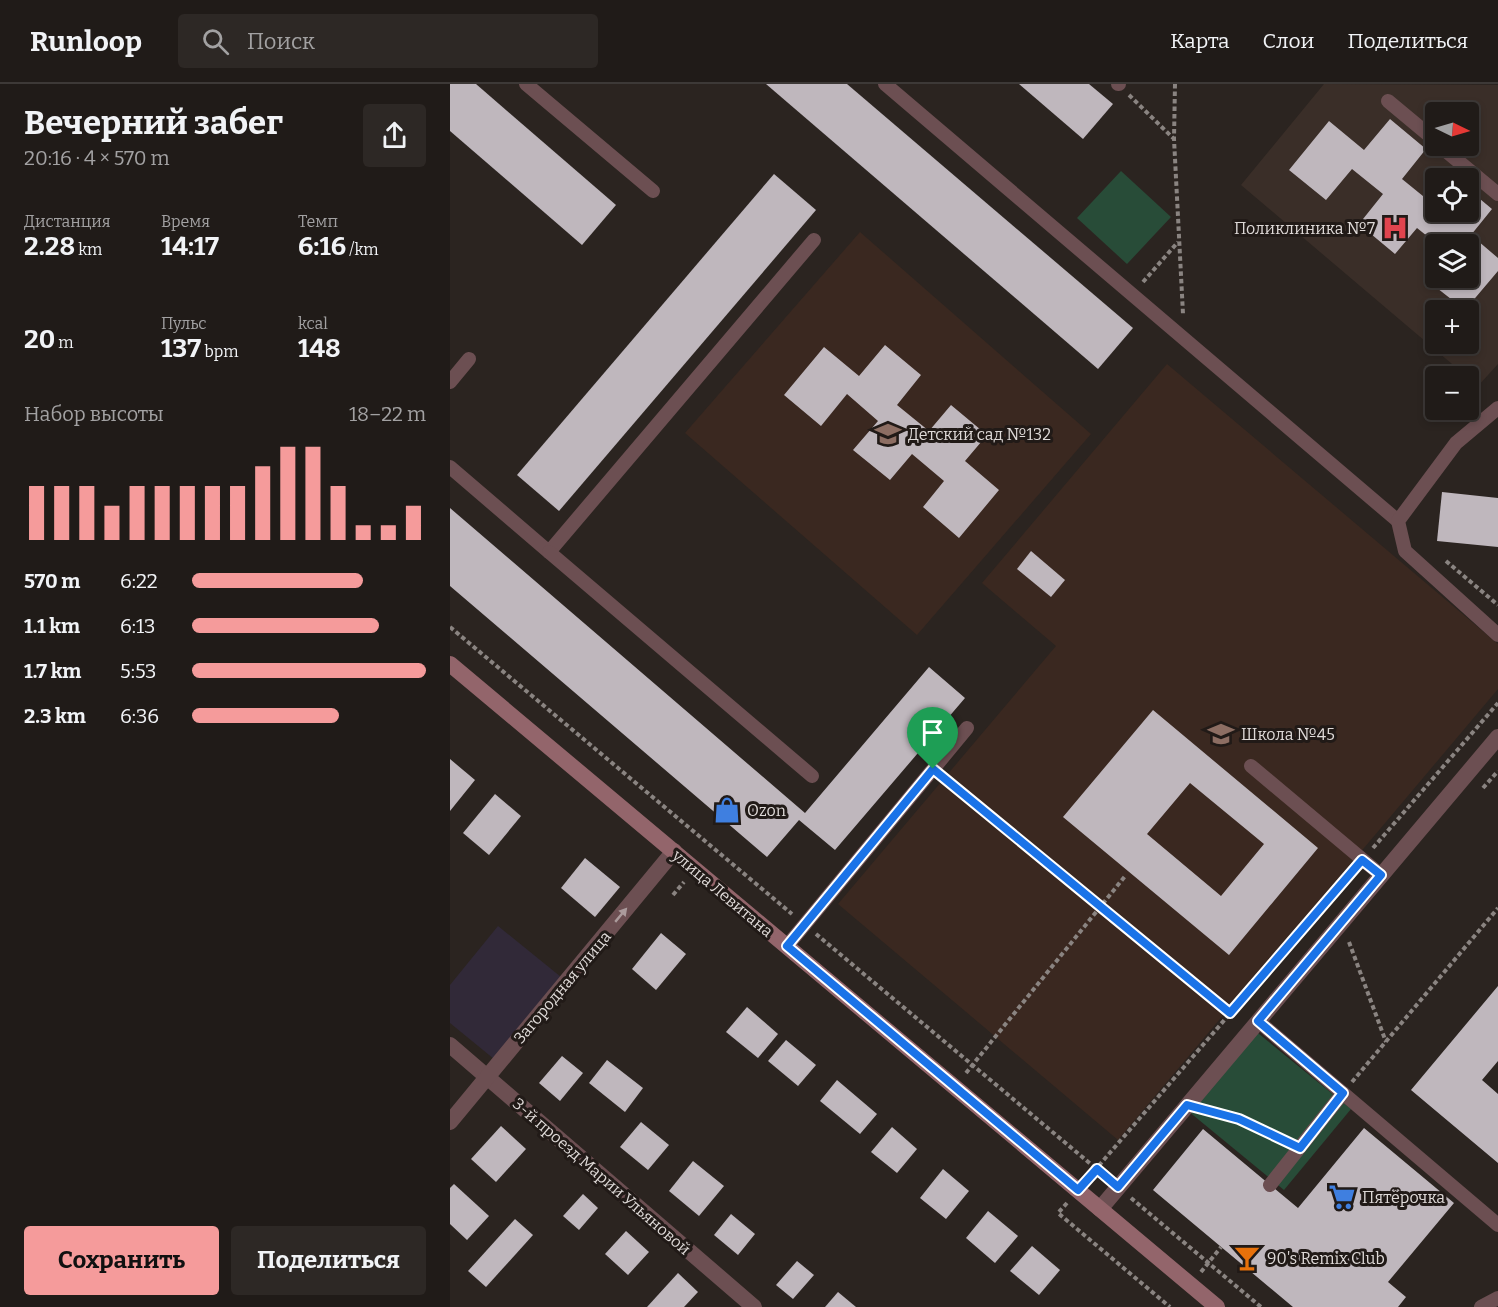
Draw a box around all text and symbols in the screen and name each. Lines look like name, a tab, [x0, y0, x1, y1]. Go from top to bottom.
search box	[178, 14, 598, 68]
text: Runloop	[30, 25, 142, 58]
icon: search	[199, 25, 232, 58]
text: Поиск	[247, 28, 315, 55]
text: Карта	[1170, 28, 1229, 54]
text: Слои	[1262, 28, 1314, 54]
text: Поделиться	[1347, 28, 1468, 54]
north arrow	[1425, 102, 1479, 156]
map controls	[1425, 102, 1479, 420]
text: Вечерний забег	[24, 103, 283, 143]
button: share	[363, 104, 426, 167]
text: 20:16 · 4 × 570 m	[24, 146, 170, 170]
button: locate	[1425, 168, 1479, 222]
text: Дистанция	[24, 212, 111, 231]
text: Время	[161, 212, 210, 231]
text: Темп	[298, 212, 338, 231]
hospital icon: Поликлиника №7	[1380, 213, 1410, 243]
place label: Поликлиника №7	[1234, 219, 1375, 238]
text: 2.28	[24, 231, 75, 262]
text: 14:17	[161, 231, 219, 262]
text: 6:16	[298, 231, 346, 262]
button: layers	[1425, 234, 1479, 288]
text: km	[75, 240, 102, 259]
text: /km	[346, 240, 379, 259]
button: +	[1425, 300, 1479, 354]
text: Пульс	[161, 314, 207, 333]
text: kcal	[298, 314, 328, 333]
text: 20	[24, 324, 55, 355]
text: m	[55, 333, 74, 352]
text: 137	[161, 333, 201, 364]
text: 148	[298, 333, 341, 364]
text: bpm	[201, 342, 238, 361]
button: −	[1425, 366, 1479, 420]
text: Набор высоты	[24, 402, 164, 426]
text: 18–22 m	[349, 402, 426, 426]
school or university icon: Детский сад №132	[873, 419, 903, 449]
place label: Детский сад №132	[908, 425, 1051, 444]
text: 570 m	[24, 569, 80, 593]
text: 6:22	[120, 569, 158, 593]
text: 1.1 km	[24, 614, 80, 638]
text: 6:13	[120, 614, 155, 638]
text: 1.7 km	[24, 659, 81, 683]
text: 5:53	[120, 659, 157, 683]
text: 2.3 km	[24, 704, 86, 728]
text: 6:36	[120, 704, 159, 728]
pin	[907, 707, 958, 769]
icon: arrive	[916, 716, 949, 749]
school or university icon: Школа №45	[1206, 719, 1236, 749]
place label: Школа №45	[1241, 725, 1335, 744]
shop icon: Ozon	[712, 795, 742, 825]
place label: Ozon	[747, 801, 786, 820]
street label: улица Левитана	[668, 845, 777, 941]
one-way arrow	[615, 907, 628, 923]
street label: Загородная улица	[510, 927, 615, 1047]
street label: 3-й проезд Марии Ульяновой	[509, 1094, 694, 1259]
supermarket icon: Пятёрочка	[1327, 1182, 1357, 1212]
place label: Пятёрочка	[1362, 1188, 1445, 1207]
button: Сохранить	[24, 1226, 219, 1295]
button: Поделиться	[231, 1226, 426, 1295]
bar icon: 90's Remix Club	[1232, 1243, 1262, 1273]
place label: 90's Remix Club	[1267, 1249, 1385, 1268]

